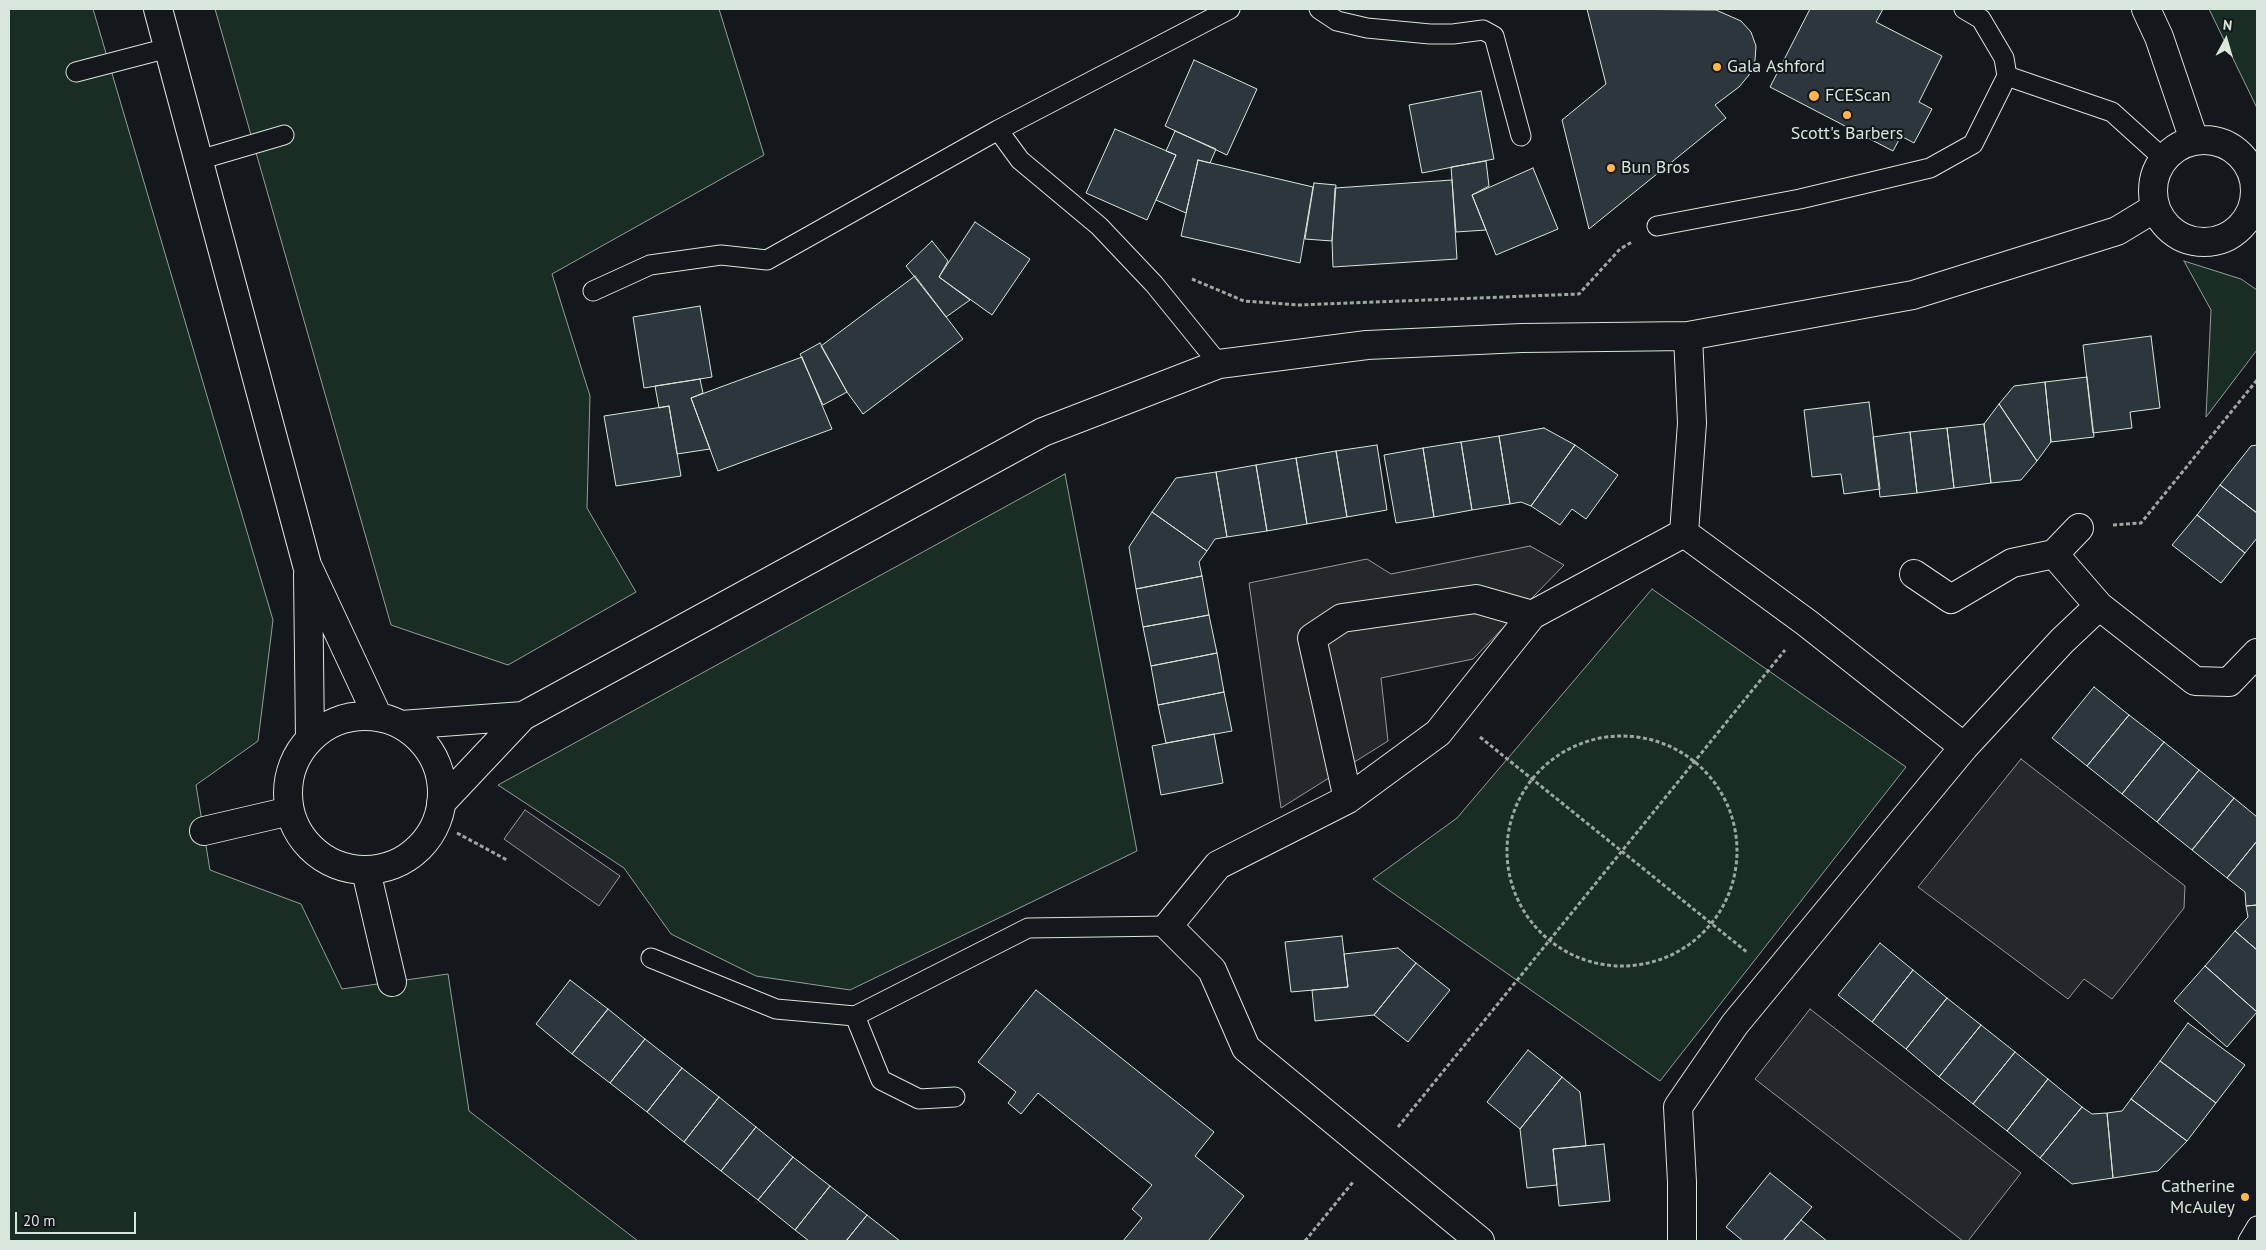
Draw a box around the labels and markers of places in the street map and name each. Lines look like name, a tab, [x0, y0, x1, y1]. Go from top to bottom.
place label: Gala Ashford	[1727, 56, 1825, 78]
marker: Gala Ashford	[1711, 61, 1723, 73]
place label: FCEScan	[1825, 85, 1891, 107]
marker: FCEScan	[1807, 89, 1821, 103]
marker: Scott's Barbers	[1841, 109, 1853, 121]
place label: Scott's Barbers	[1791, 123, 1903, 145]
place label: Bun Bros	[1621, 157, 1690, 179]
marker: Bun Bros	[1605, 162, 1617, 174]
place label: Catherine McAuley	[2161, 1176, 2235, 1218]
marker: Catherine McAuley	[2239, 1191, 2251, 1203]

